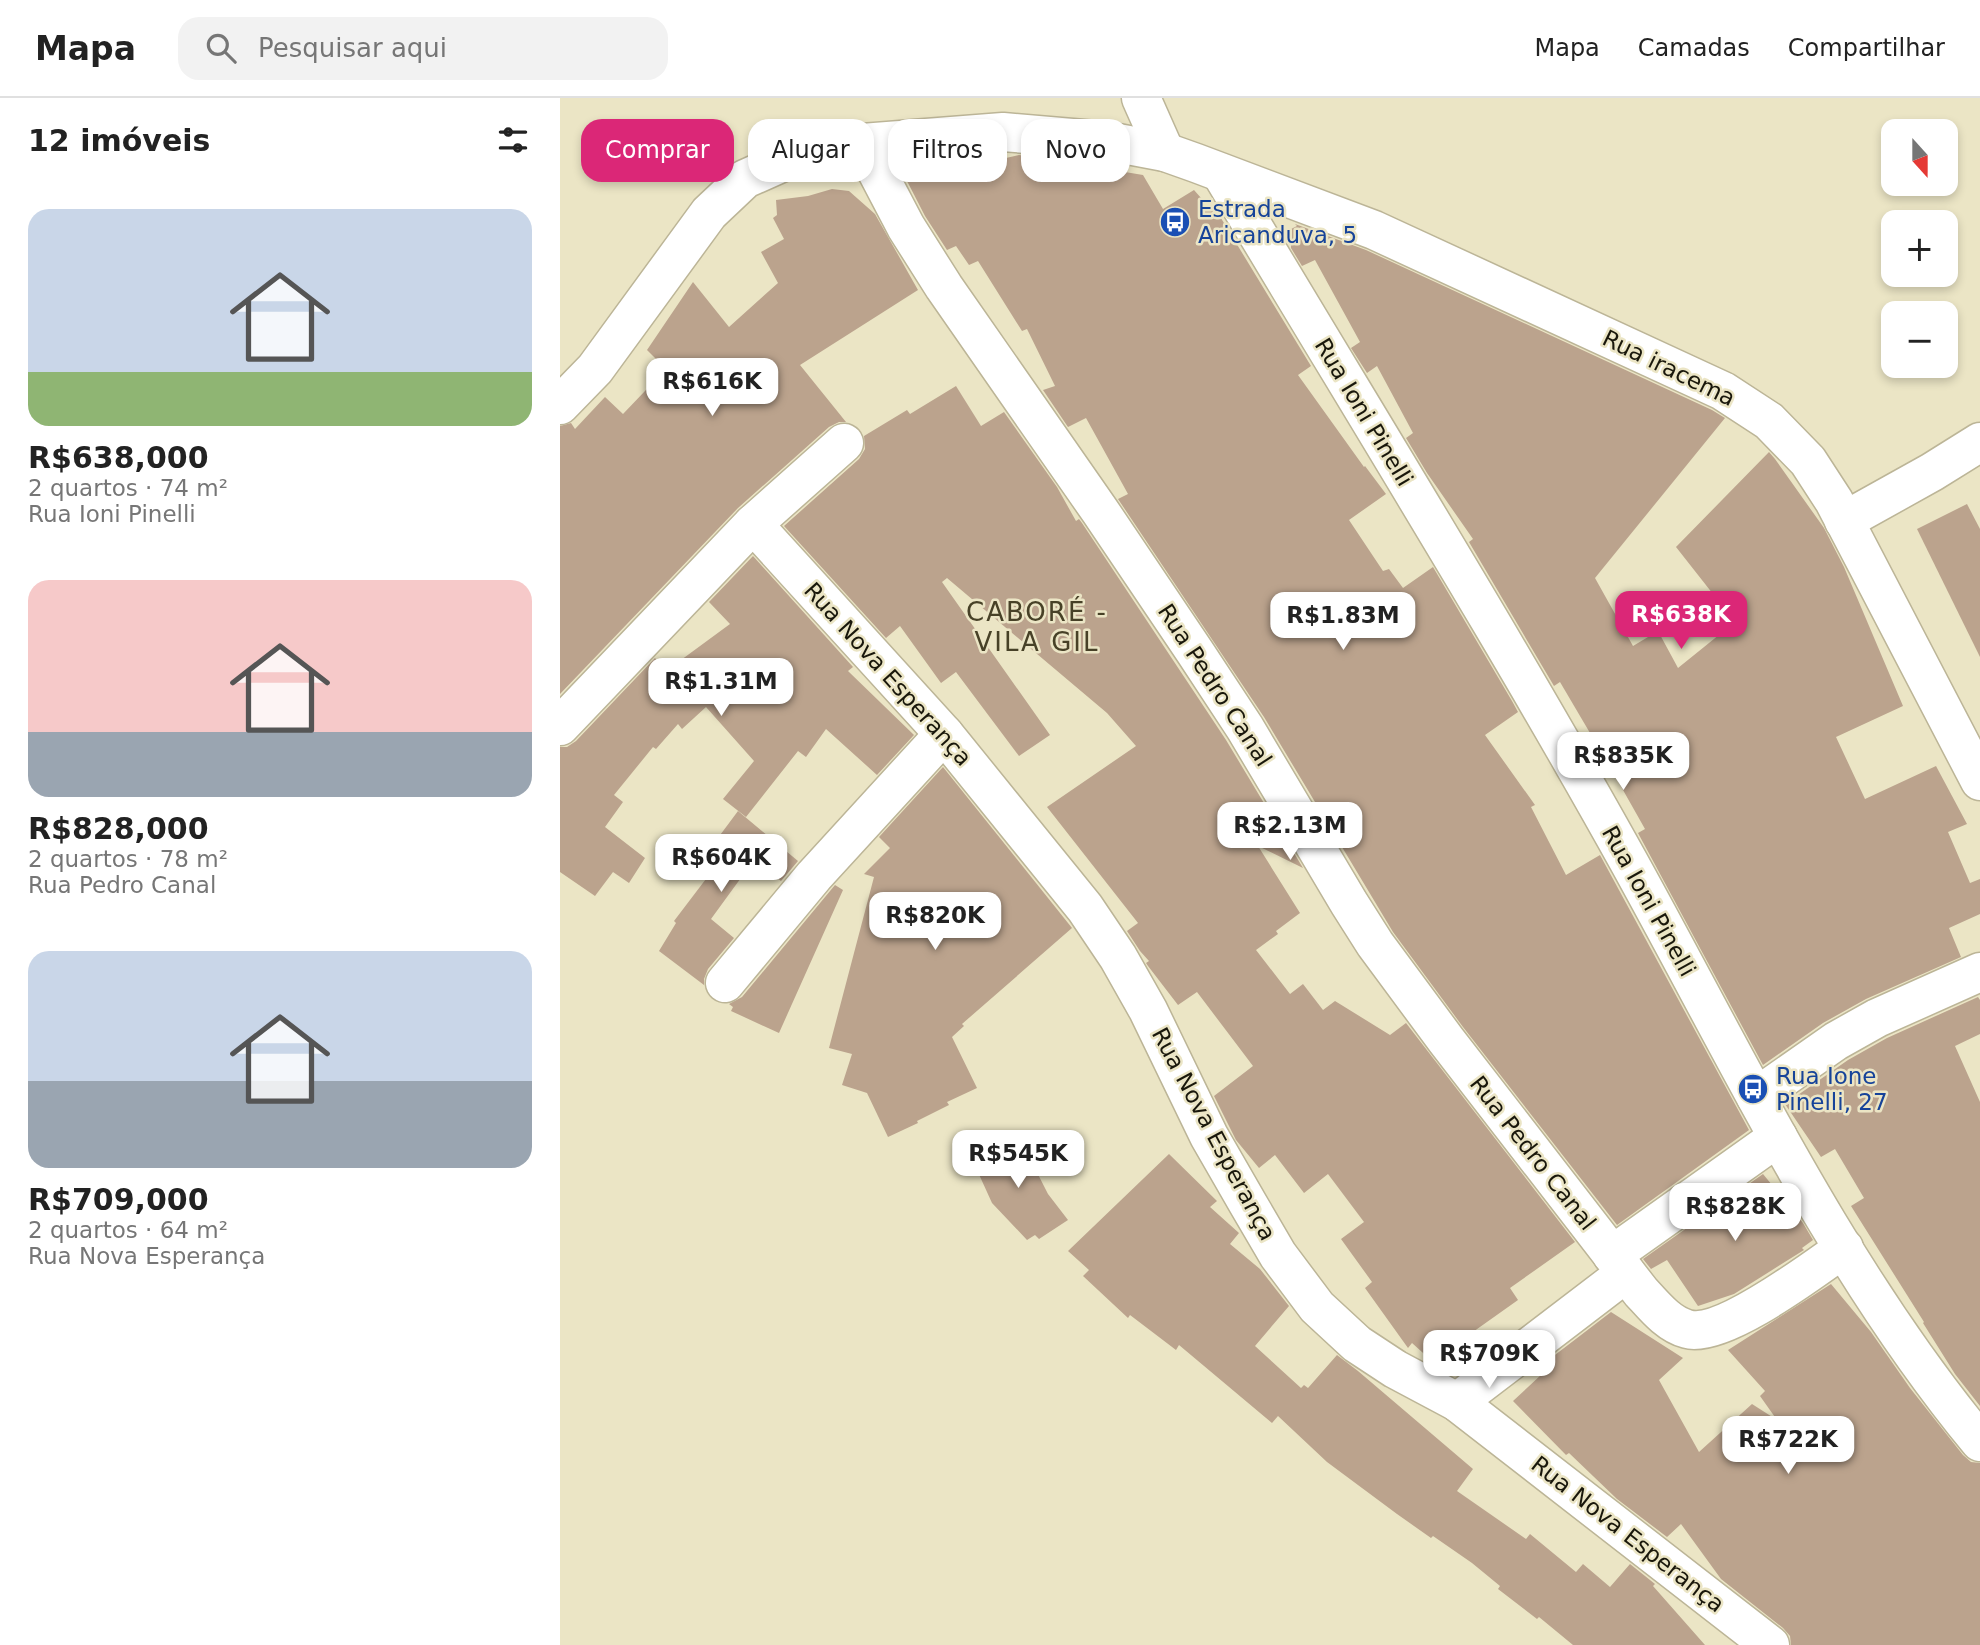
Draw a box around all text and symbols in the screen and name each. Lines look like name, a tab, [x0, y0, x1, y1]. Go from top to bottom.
search box	[178, 17, 668, 80]
text: Mapa	[35, 29, 136, 68]
icon: search	[202, 29, 240, 67]
text: Pesquisar aqui	[258, 33, 447, 63]
text: Mapa	[1534, 34, 1600, 62]
text: Camadas	[1638, 34, 1750, 62]
text: Compartilhar	[1788, 34, 1945, 62]
chip: Comprar	[581, 119, 734, 182]
chip: Alugar	[748, 119, 874, 182]
chip: Filtros	[888, 119, 1007, 182]
chip: Novo	[1021, 119, 1130, 182]
north arrow	[1881, 119, 1958, 196]
map controls	[1881, 119, 1958, 378]
icon: filters	[494, 121, 532, 159]
text: 12 imóveis	[28, 123, 210, 158]
place label: Estrada Aricanduva, 5	[1198, 196, 1357, 248]
bus stop icon: Estrada Aricanduva, 5	[1158, 205, 1192, 239]
button: +	[1881, 210, 1958, 287]
icon: home	[217, 254, 343, 380]
button: −	[1881, 301, 1958, 378]
street label: Rua iracema	[1599, 325, 1739, 411]
street label: Rua Ioni Pinelli	[1310, 333, 1418, 491]
pin: R$616K	[655, 358, 769, 418]
text: R$616K	[662, 368, 762, 394]
text: R$638,000	[28, 440, 209, 475]
text: 2 quartos · 74 m²	[28, 475, 228, 501]
text: Rua Ioni Pinelli	[28, 501, 196, 527]
street label: Rua Nova Esperança	[799, 577, 977, 771]
pin: R$1.83M	[1278, 592, 1408, 652]
pin: R$638K	[1624, 592, 1738, 651]
district label: CABORÉ - VILA GIL	[966, 596, 1108, 657]
street label: Rua Pedro Canal	[1153, 599, 1277, 771]
text: R$638K	[1631, 601, 1731, 627]
text: R$1.83M	[1286, 602, 1400, 628]
icon: home	[217, 625, 343, 751]
pin: R$1.31M	[656, 658, 786, 718]
text: R$1.31M	[664, 668, 778, 694]
pin: R$835K	[1566, 732, 1680, 792]
text: R$835K	[1573, 742, 1673, 768]
pin: R$2.13M	[1225, 802, 1355, 862]
text: R$828,000	[28, 811, 209, 846]
text: R$2.13M	[1233, 812, 1347, 838]
street label: Rua Ioni Pinelli	[1597, 821, 1701, 981]
pin: R$604K	[664, 834, 778, 894]
text: R$604K	[671, 844, 771, 870]
text: 2 quartos · 78 m²	[28, 846, 228, 872]
text: Rua Pedro Canal	[28, 872, 216, 898]
pin: R$820K	[878, 892, 992, 952]
text: R$820K	[885, 902, 985, 928]
icon: home	[217, 996, 343, 1122]
street label: Rua Nova Esperança	[1147, 1023, 1281, 1245]
place label: Rua Ione Pinelli, 27	[1776, 1063, 1888, 1115]
street label: Rua Pedro Canal	[1465, 1071, 1601, 1235]
bus stop icon: Rua Ione Pinelli, 27	[1736, 1072, 1770, 1106]
pin: R$545K	[961, 1130, 1075, 1190]
text: R$545K	[968, 1140, 1068, 1166]
text: R$709,000	[28, 1182, 209, 1217]
pin: R$828K	[1678, 1184, 1792, 1243]
text: R$828K	[1685, 1193, 1785, 1219]
text: 2 quartos · 64 m²	[28, 1217, 228, 1243]
text: Rua Nova Esperança	[28, 1243, 265, 1269]
pin: R$709K	[1432, 1330, 1546, 1390]
text: R$709K	[1439, 1340, 1539, 1366]
pin: R$722K	[1731, 1416, 1845, 1476]
text: R$722K	[1738, 1426, 1838, 1452]
street label: Rua Nova Esperança	[1526, 1451, 1730, 1617]

